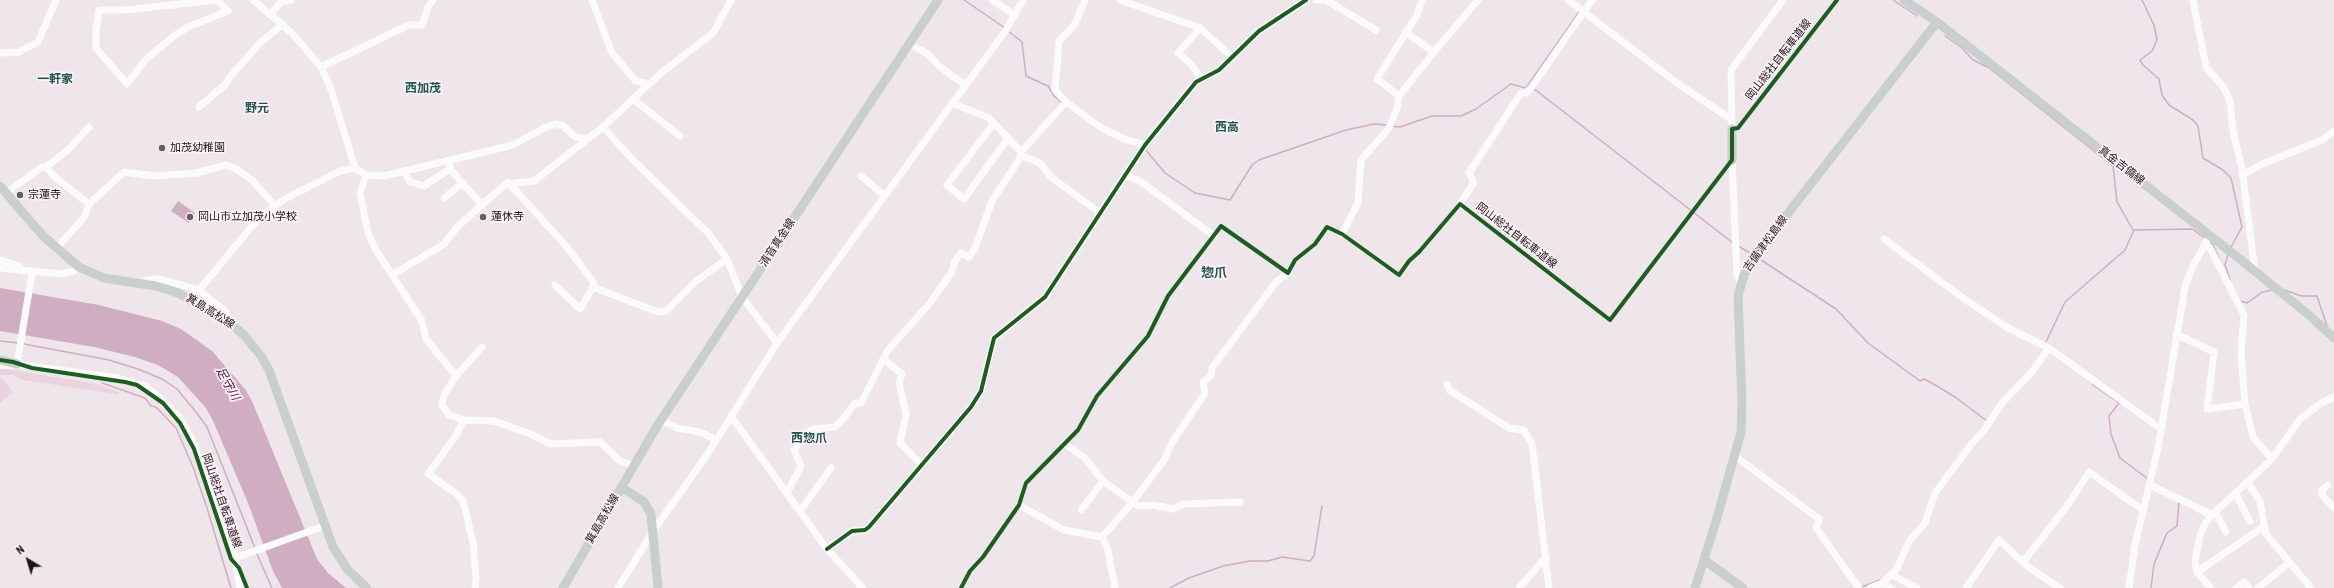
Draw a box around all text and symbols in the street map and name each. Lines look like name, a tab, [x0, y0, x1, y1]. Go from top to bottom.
street label: 岡山総社自転車道線	[1743, 17, 1815, 103]
district label: 一軒家	[37, 73, 73, 87]
district label: 西加茂	[405, 82, 441, 96]
district label: 野元	[245, 102, 269, 116]
district label: 西高	[1215, 121, 1239, 135]
place label: 加茂幼稚園	[170, 141, 225, 155]
marker: 加茂幼稚園	[157, 143, 167, 153]
street label: 真金吉備線	[2095, 144, 2147, 188]
place label: 宗蓮寺	[28, 188, 61, 202]
marker: 宗蓮寺	[15, 190, 25, 200]
street label: 岡山総社自転車道線	[1473, 200, 1559, 272]
place label: 岡山市立加茂小学校	[198, 210, 297, 224]
place label: 蓮休寺	[491, 210, 524, 224]
marker: 岡山市立加茂小学校	[185, 212, 195, 222]
marker: 蓮休寺	[478, 212, 488, 222]
street label: 吉備津松島線	[1741, 213, 1791, 275]
street label: 清音真金線	[757, 216, 799, 270]
district label: 惣爪	[1201, 266, 1227, 282]
street label: 箕島高松線	[183, 292, 237, 332]
water label: 足守川	[212, 365, 242, 403]
district label: 西惣爪	[791, 432, 827, 446]
street label: 岡山総社自転車道線	[199, 452, 243, 550]
street label: 箕島高松線	[584, 492, 622, 546]
north arrow	[8, 540, 48, 580]
text: N	[14, 543, 27, 557]

